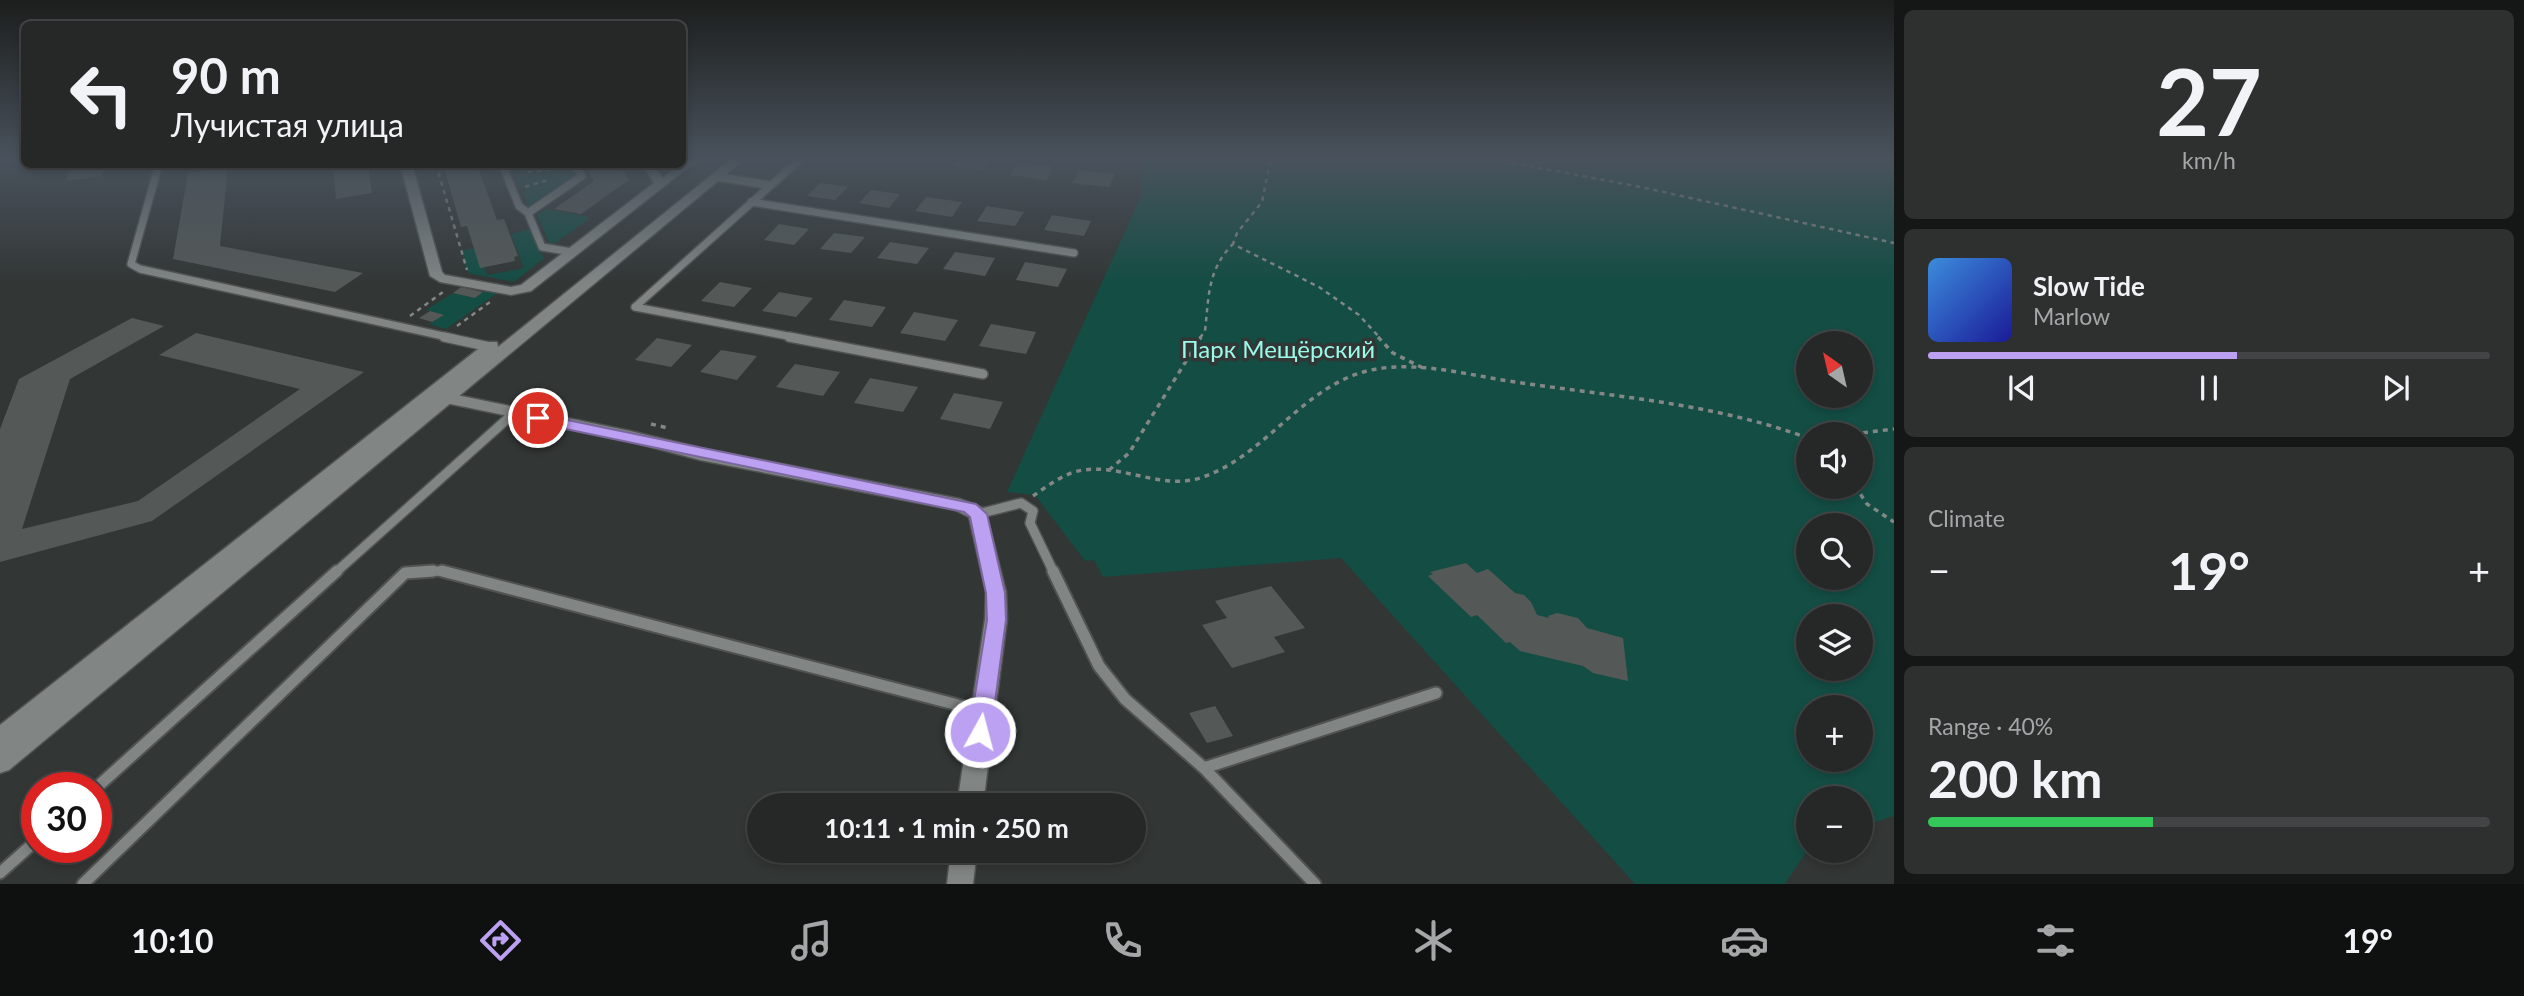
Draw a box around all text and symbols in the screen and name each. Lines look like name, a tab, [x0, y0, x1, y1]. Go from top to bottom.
text: 90 m	[171, 46, 281, 104]
text: 27	[2156, 46, 2262, 155]
icon: left	[56, 49, 147, 140]
text: Лучистая улица	[171, 105, 404, 144]
text: km/h	[2182, 146, 2236, 174]
text: Slow Tide	[2033, 270, 2145, 302]
text: Marlow	[2033, 302, 2110, 330]
north arrow	[1796, 331, 1872, 408]
map controls	[1796, 331, 1873, 863]
park label: Парк Мещёрский	[1181, 334, 1375, 363]
icon: previous	[2003, 369, 2041, 407]
icon: pause	[2190, 369, 2228, 407]
icon: next	[2377, 369, 2415, 407]
pin	[508, 388, 568, 448]
icon: arrive	[519, 399, 557, 437]
button: sound	[1796, 422, 1873, 499]
text: Climate	[1928, 504, 2005, 532]
button: search	[1796, 513, 1873, 590]
text: 19°	[2168, 539, 2250, 601]
text: −	[1928, 547, 1950, 593]
text: +	[2468, 547, 2490, 593]
button: layers	[1796, 604, 1873, 681]
position arrow	[943, 695, 1017, 769]
button: +	[1796, 695, 1873, 772]
text: Range · 40%	[1928, 712, 2053, 740]
text: 200 km	[1928, 747, 2102, 809]
speed limit sign: 30	[21, 772, 112, 863]
button: −	[1796, 786, 1873, 863]
text: 10:11 · 1 min · 250 m	[824, 812, 1069, 844]
icon: directions	[476, 916, 525, 965]
icon: music	[787, 916, 836, 965]
icon: phone	[1098, 916, 1147, 965]
icon: climate	[1409, 916, 1458, 965]
icon: car	[1720, 916, 1769, 965]
icon: filters	[2031, 916, 2080, 965]
text: 10:10	[131, 921, 214, 960]
text: 19°	[2342, 921, 2393, 960]

